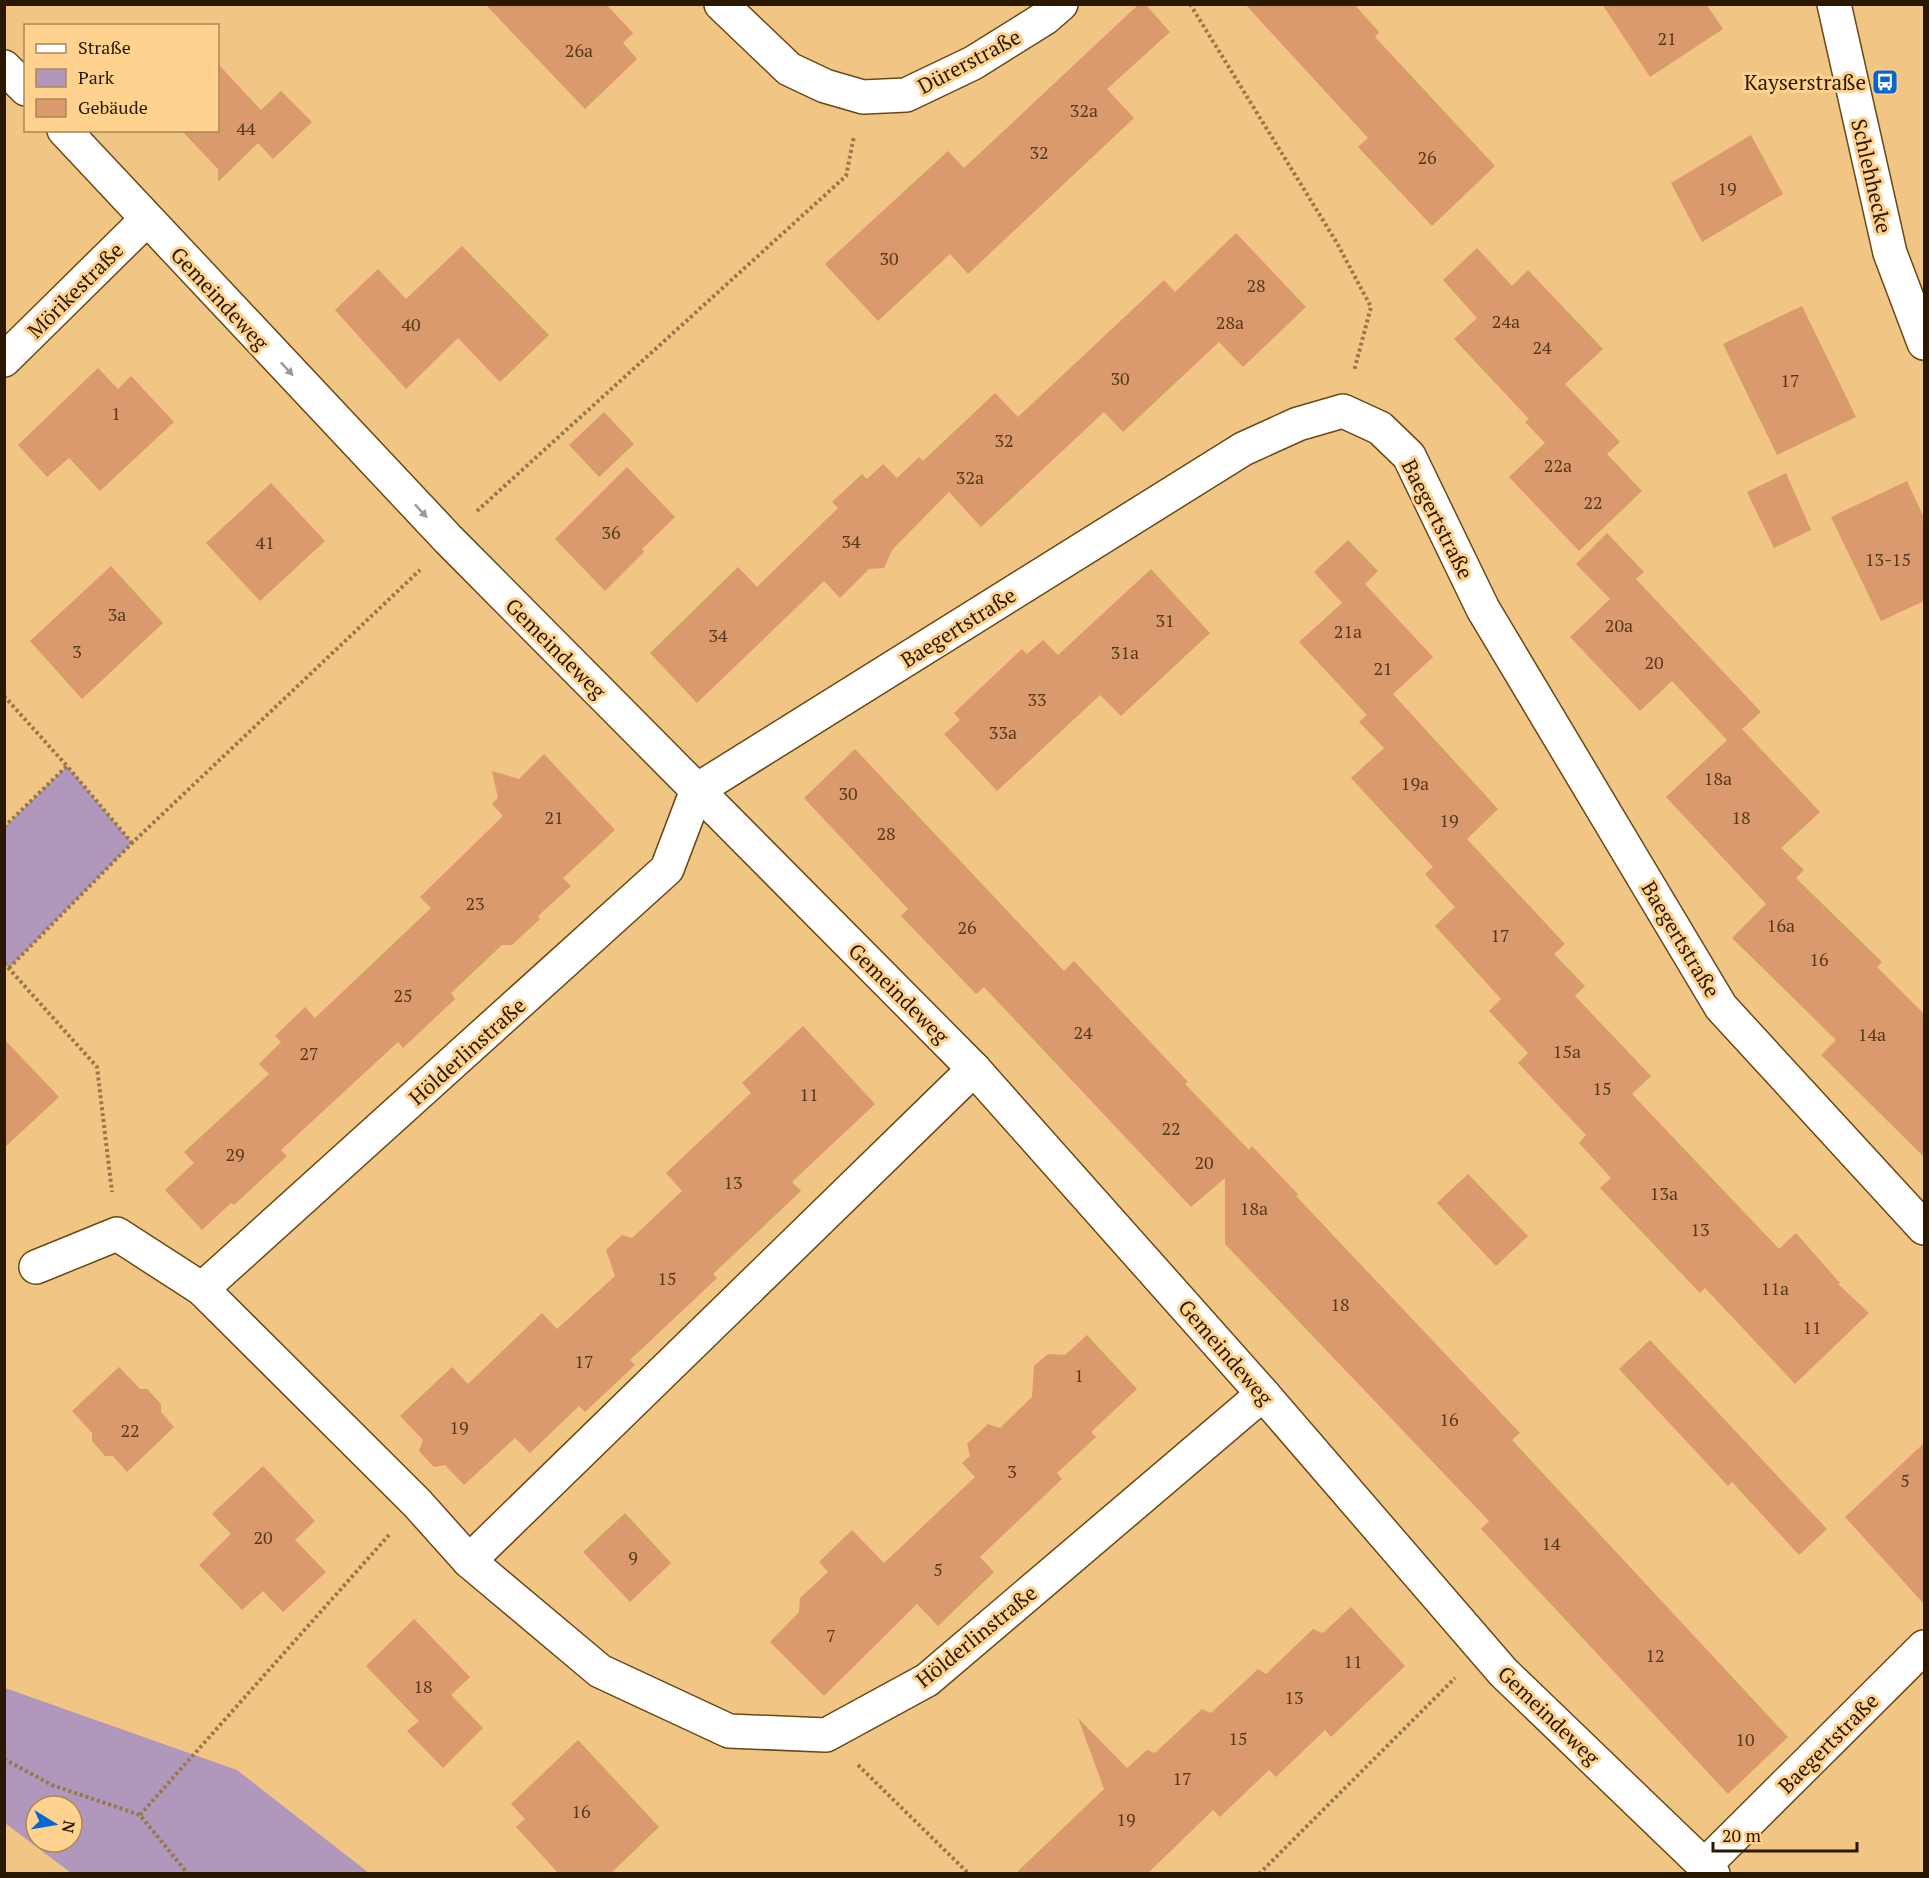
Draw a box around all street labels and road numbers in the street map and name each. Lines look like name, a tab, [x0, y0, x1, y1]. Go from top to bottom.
street label: Dürerstraße	[912, 22, 1026, 100]
street label: Schlehhecke	[1845, 116, 1899, 236]
street label: Mörikestraße	[21, 236, 129, 344]
street label: Gemeindeweg	[165, 240, 276, 356]
street label: Baegertstraße	[1396, 454, 1480, 584]
street label: Baegertstraße	[895, 580, 1021, 674]
street label: Gemeindeweg	[500, 592, 613, 705]
street label: Baegertstraße	[1635, 876, 1727, 1002]
street label: Gemeindeweg	[843, 937, 956, 1050]
street label: Hölderlinstraße	[403, 991, 531, 1111]
street label: Gemeindeweg	[1172, 1293, 1280, 1411]
street label: Hölderlinstraße	[910, 1579, 1042, 1693]
street label: Gemeindeweg	[1492, 1659, 1607, 1771]
street label: Baegertstraße	[1772, 1687, 1884, 1799]

